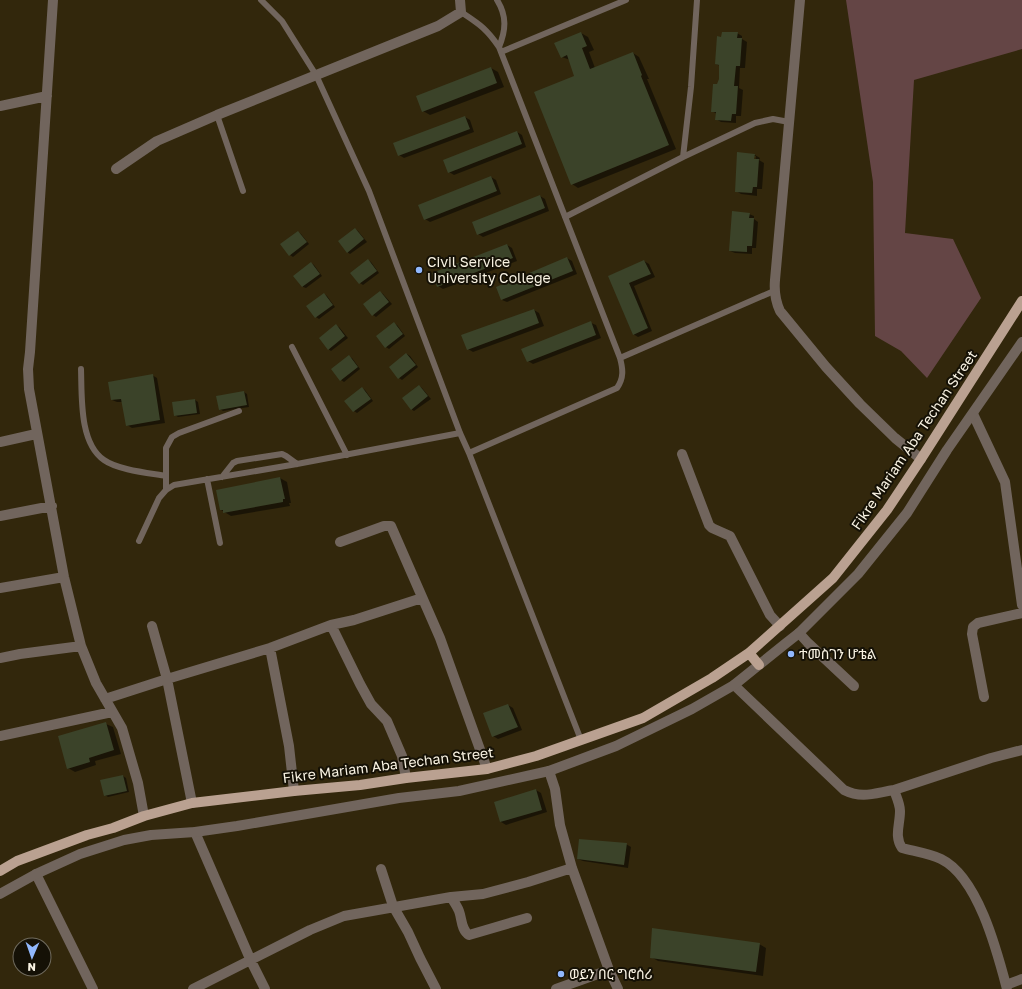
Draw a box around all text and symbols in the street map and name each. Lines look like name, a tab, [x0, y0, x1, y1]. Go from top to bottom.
place label: Civil Service University College	[427, 253, 551, 286]
marker: Civil Service University College	[414, 265, 424, 275]
street label: Fikre Mariam Aba Techan Street	[847, 347, 980, 533]
place label: ተመስገን ሆቴል	[799, 645, 877, 662]
marker: ተመስገን ሆቴል	[786, 649, 796, 659]
street label: Fikre Mariam Aba Techan Street	[281, 743, 494, 786]
north arrow	[12, 937, 52, 977]
text: N	[27, 961, 36, 974]
place label: ወይን በር ግሮሰሪ	[569, 965, 653, 982]
marker: ወይን በር ግሮሰሪ	[556, 969, 566, 979]

